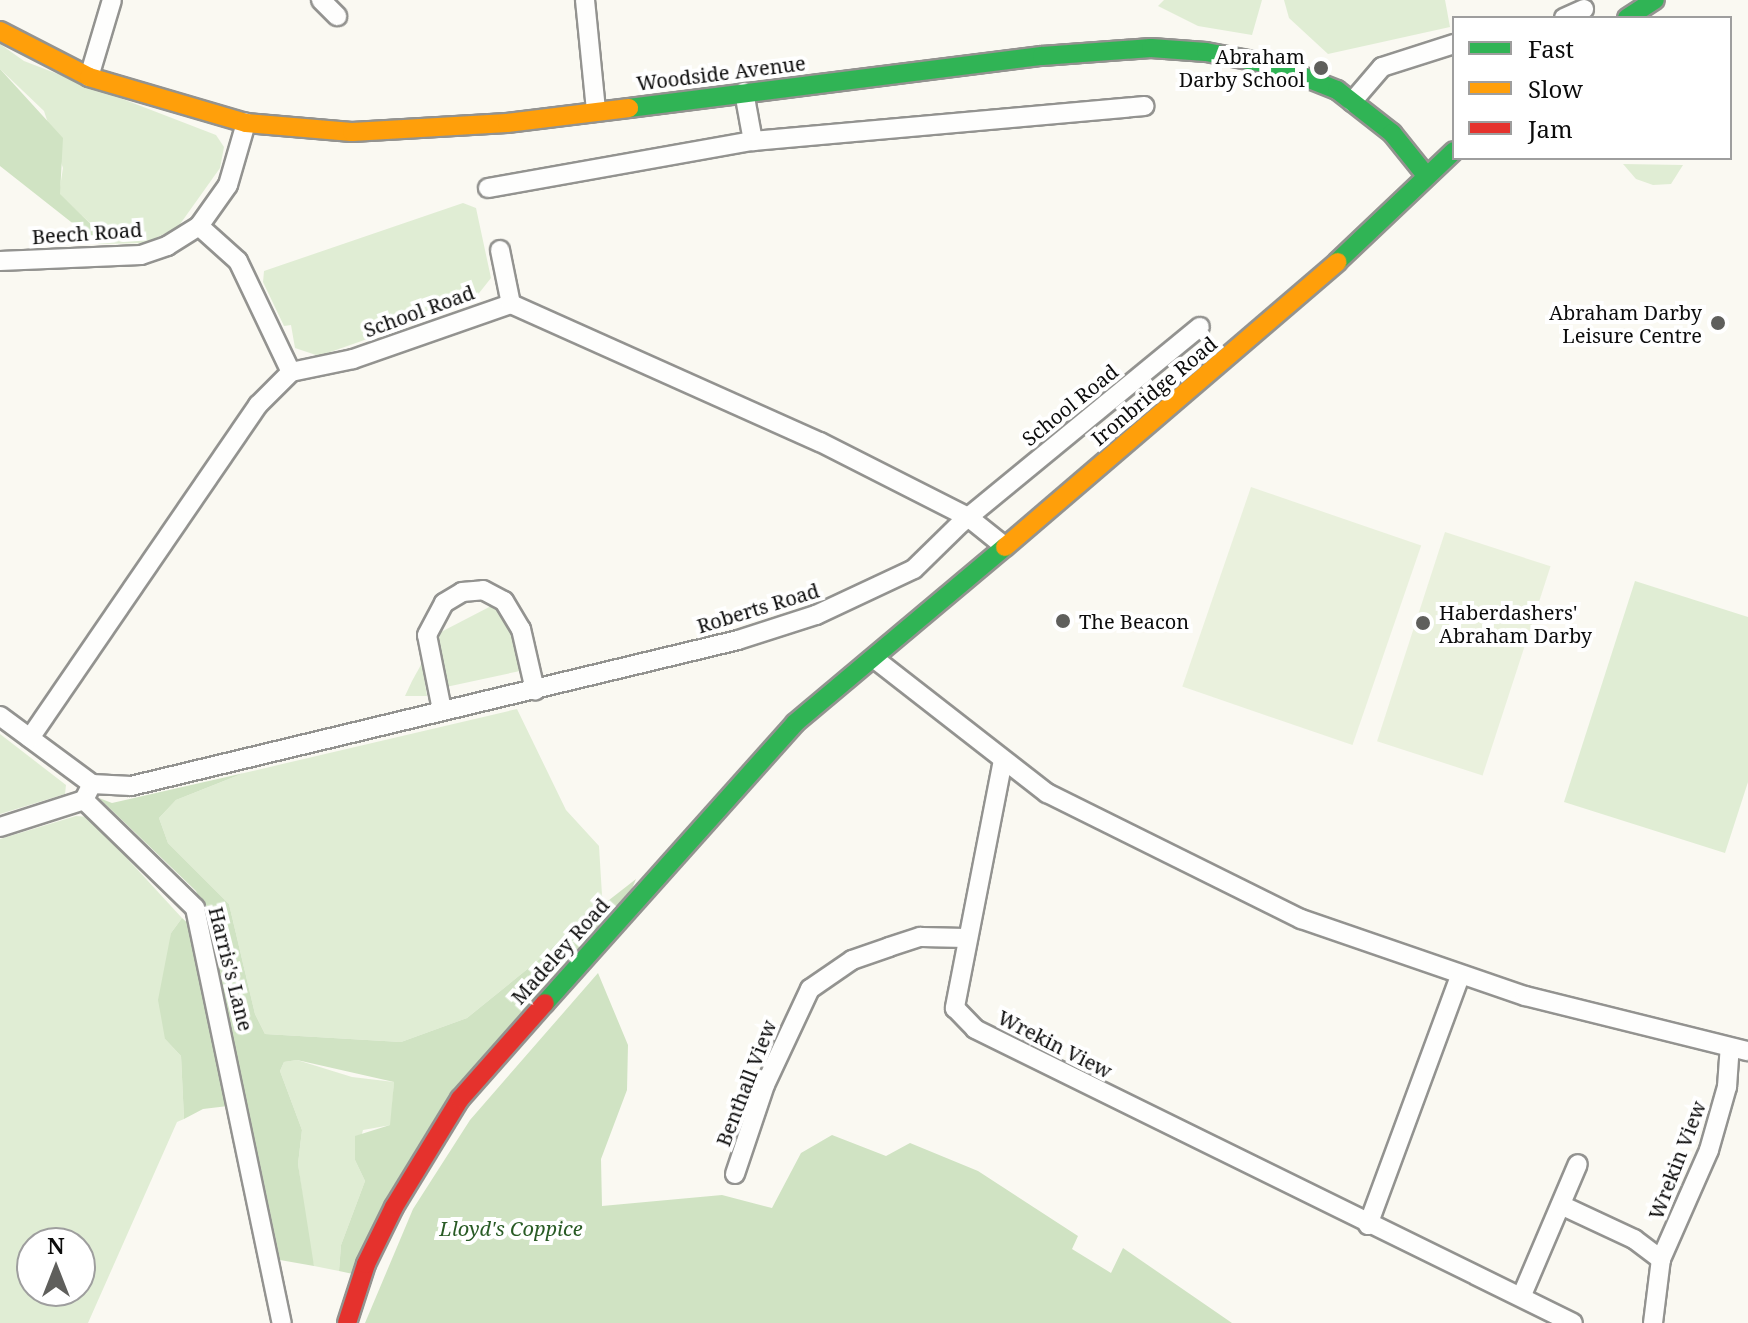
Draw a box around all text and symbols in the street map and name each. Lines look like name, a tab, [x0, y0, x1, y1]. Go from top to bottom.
legend	[1452, 16, 1732, 160]
text: Fast	[1528, 32, 1574, 65]
place label: Abraham Darby School	[1179, 44, 1305, 91]
street label: Woodside Avenue	[635, 51, 807, 95]
marker: Abraham Darby School	[1312, 59, 1330, 77]
text: Slow	[1528, 72, 1583, 105]
text: Jam	[1528, 112, 1573, 145]
street label: Beech Road	[31, 217, 143, 249]
street label: School Road	[360, 280, 478, 342]
place label: Abraham Darby Leisure Centre	[1549, 300, 1702, 347]
marker: Abraham Darby Leisure Centre	[1709, 314, 1727, 332]
street label: Ironbridge Road	[1086, 332, 1222, 450]
street label: School Road	[1017, 359, 1123, 451]
street label: Roberts Road	[694, 578, 822, 638]
place label: Haberdashers' Abraham Darby	[1439, 600, 1592, 647]
place label: The Beacon	[1079, 609, 1189, 633]
marker: The Beacon	[1054, 612, 1072, 630]
marker: Haberdashers' Abraham Darby	[1414, 614, 1432, 632]
street label: Madeley Road	[506, 893, 614, 1009]
street label: Harris's Lane	[204, 904, 258, 1034]
street label: Wrekin View	[994, 1005, 1116, 1083]
street label: Benthall View	[711, 1017, 781, 1149]
street label: Wrekin View	[1643, 1097, 1711, 1223]
park label: Lloyd's Coppice	[439, 1216, 583, 1240]
north arrow	[16, 1227, 96, 1307]
text: N	[47, 1230, 65, 1260]

